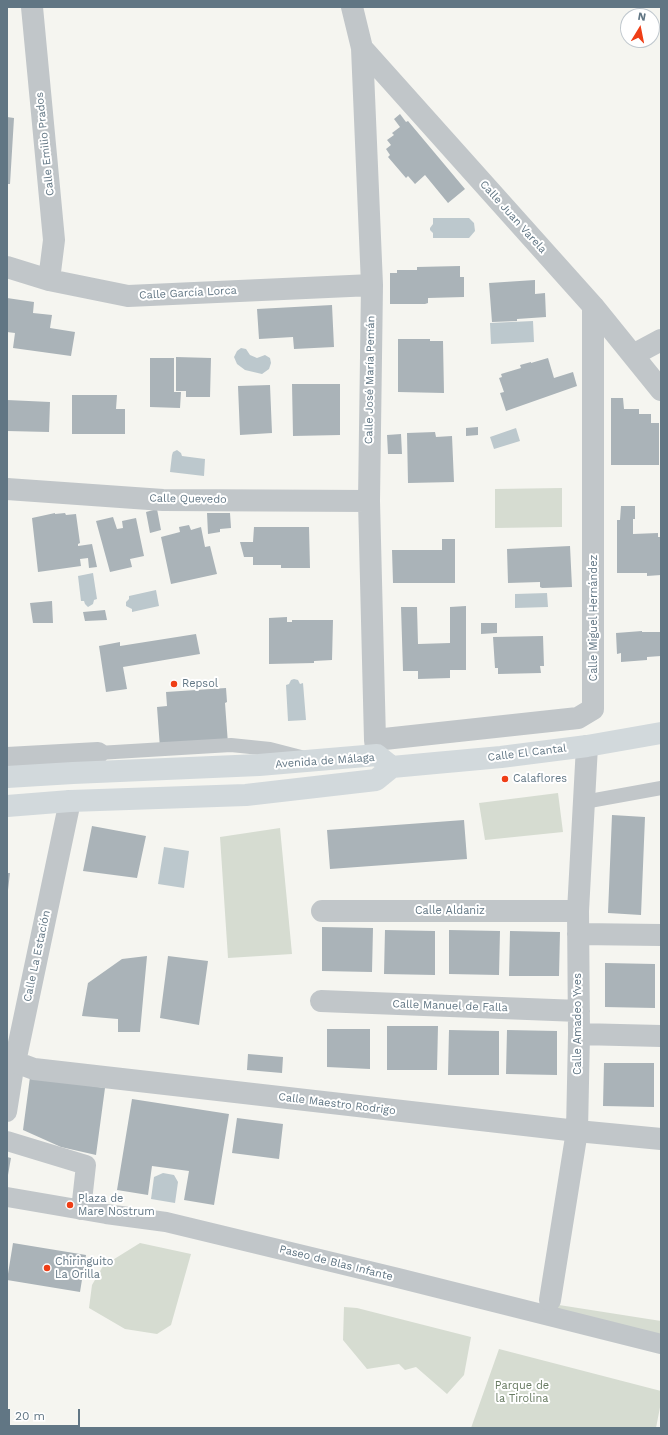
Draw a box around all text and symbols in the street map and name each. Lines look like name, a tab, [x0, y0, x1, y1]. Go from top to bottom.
north arrow	[620, 8, 660, 48]
text: N	[637, 10, 647, 24]
street label: Calle Emilio Prados	[33, 91, 57, 197]
street label: Calle Juan Varela	[477, 178, 549, 256]
street label: Calle García Lorca	[139, 284, 237, 302]
street label: Calle José María Pemán	[362, 316, 378, 444]
street label: Calle Quevedo	[149, 492, 227, 506]
street label: Calle Miguel Hernández	[587, 555, 601, 681]
place label: Repsol	[182, 677, 218, 691]
marker: Repsol	[169, 679, 179, 689]
street label: Calle El Cantal	[487, 742, 567, 764]
street label: Avenida de Málaga	[275, 751, 375, 771]
place label: Calaflores	[513, 772, 567, 786]
marker: Calaflores	[500, 774, 510, 784]
street label: Calle Aldaniz	[415, 904, 485, 918]
street label: Calle La Estación	[21, 909, 53, 1003]
street label: Calle Amadeo Yves	[571, 973, 585, 1075]
street label: Calle Manuel de Falla	[392, 997, 508, 1015]
street label: Calle Maestro Rodrigo	[278, 1090, 396, 1118]
place label: Plaza de Mare Nostrum	[78, 1192, 155, 1218]
marker: Plaza de Mare Nostrum	[65, 1200, 75, 1210]
street label: Paseo de Blas Infante	[278, 1242, 394, 1284]
place label: Chiringuito La Orilla	[55, 1255, 113, 1281]
marker: Chiringuito La Orilla	[42, 1263, 52, 1273]
park label: Parque de la Tirolina	[495, 1379, 549, 1405]
scale bar	[10, 1401, 82, 1427]
text: 20 m	[15, 1409, 45, 1423]

